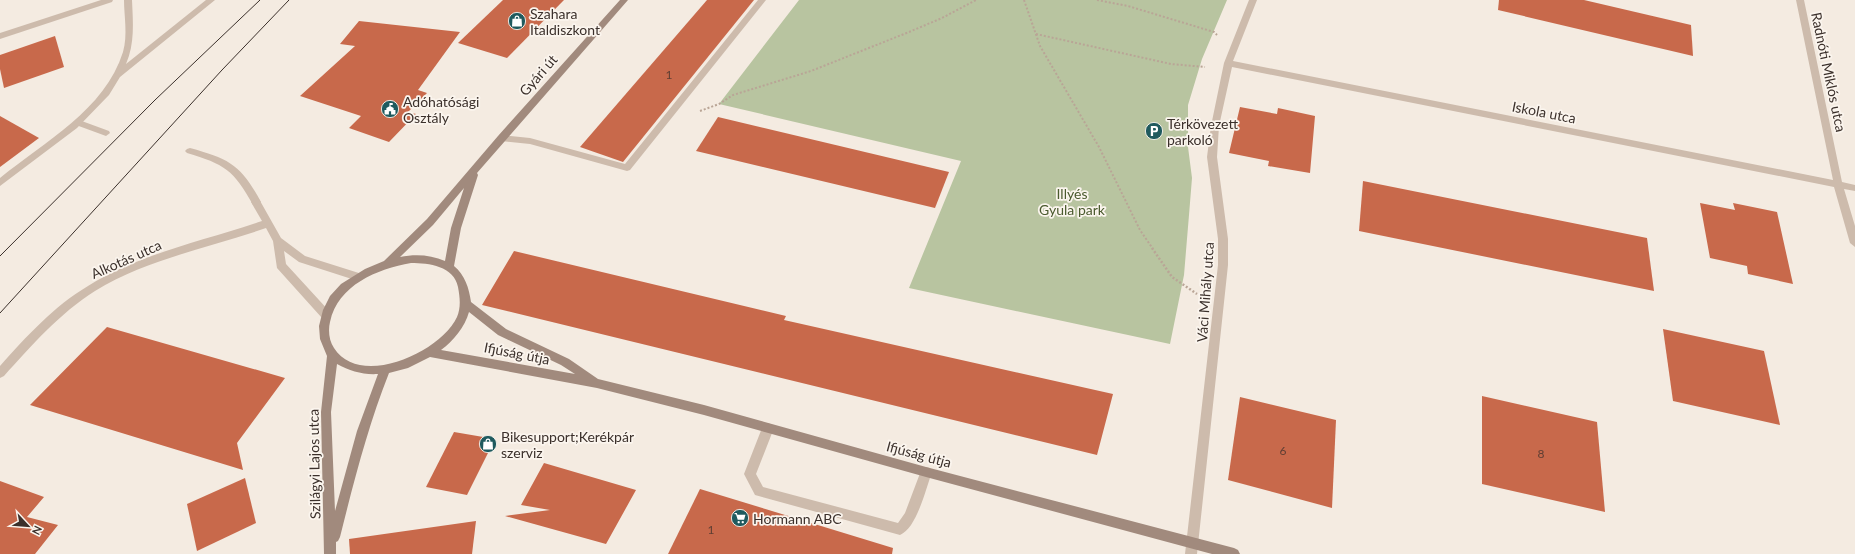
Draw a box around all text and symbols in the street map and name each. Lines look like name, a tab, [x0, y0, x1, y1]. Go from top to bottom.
place label: Szahara Italdiszkont	[530, 5, 600, 38]
shop icon: Szahara Italdiszkont	[507, 11, 527, 31]
street label: Radnóti Miklós utca	[1808, 11, 1850, 133]
street label: Gyári út	[516, 51, 560, 99]
house number: 1	[666, 67, 673, 82]
place label: Adóhatósági Osztály	[403, 93, 479, 126]
street label: Iskola utca	[1511, 97, 1577, 127]
public building icon: Adóhatósági Osztály	[380, 99, 400, 119]
place label: Térkövezett parkoló	[1167, 115, 1238, 148]
parking icon: Térkövezett parkoló	[1144, 121, 1164, 141]
park label: Illyés Gyula park	[1039, 185, 1106, 218]
street label: Alkotás utca	[88, 236, 164, 282]
street label: Váci Mihály utca	[1193, 241, 1217, 343]
street label: Ifjúság útja	[483, 338, 551, 368]
street label: Szilágyi Lajos utca	[305, 409, 323, 519]
place label: Bikesupport;Kerékpár szerviz	[501, 428, 634, 461]
shop icon: Bikesupport;Kerékpár szerviz	[478, 434, 498, 454]
street label: Ifjúság útja	[885, 437, 953, 471]
house number: 6	[1280, 443, 1287, 458]
house number: 8	[1538, 446, 1545, 461]
north arrow	[8, 506, 48, 546]
supermarket icon: Hormann ABC	[730, 508, 750, 528]
place label: Hormann ABC	[753, 510, 842, 527]
house number: 1	[708, 522, 715, 537]
text: N	[30, 524, 45, 537]

